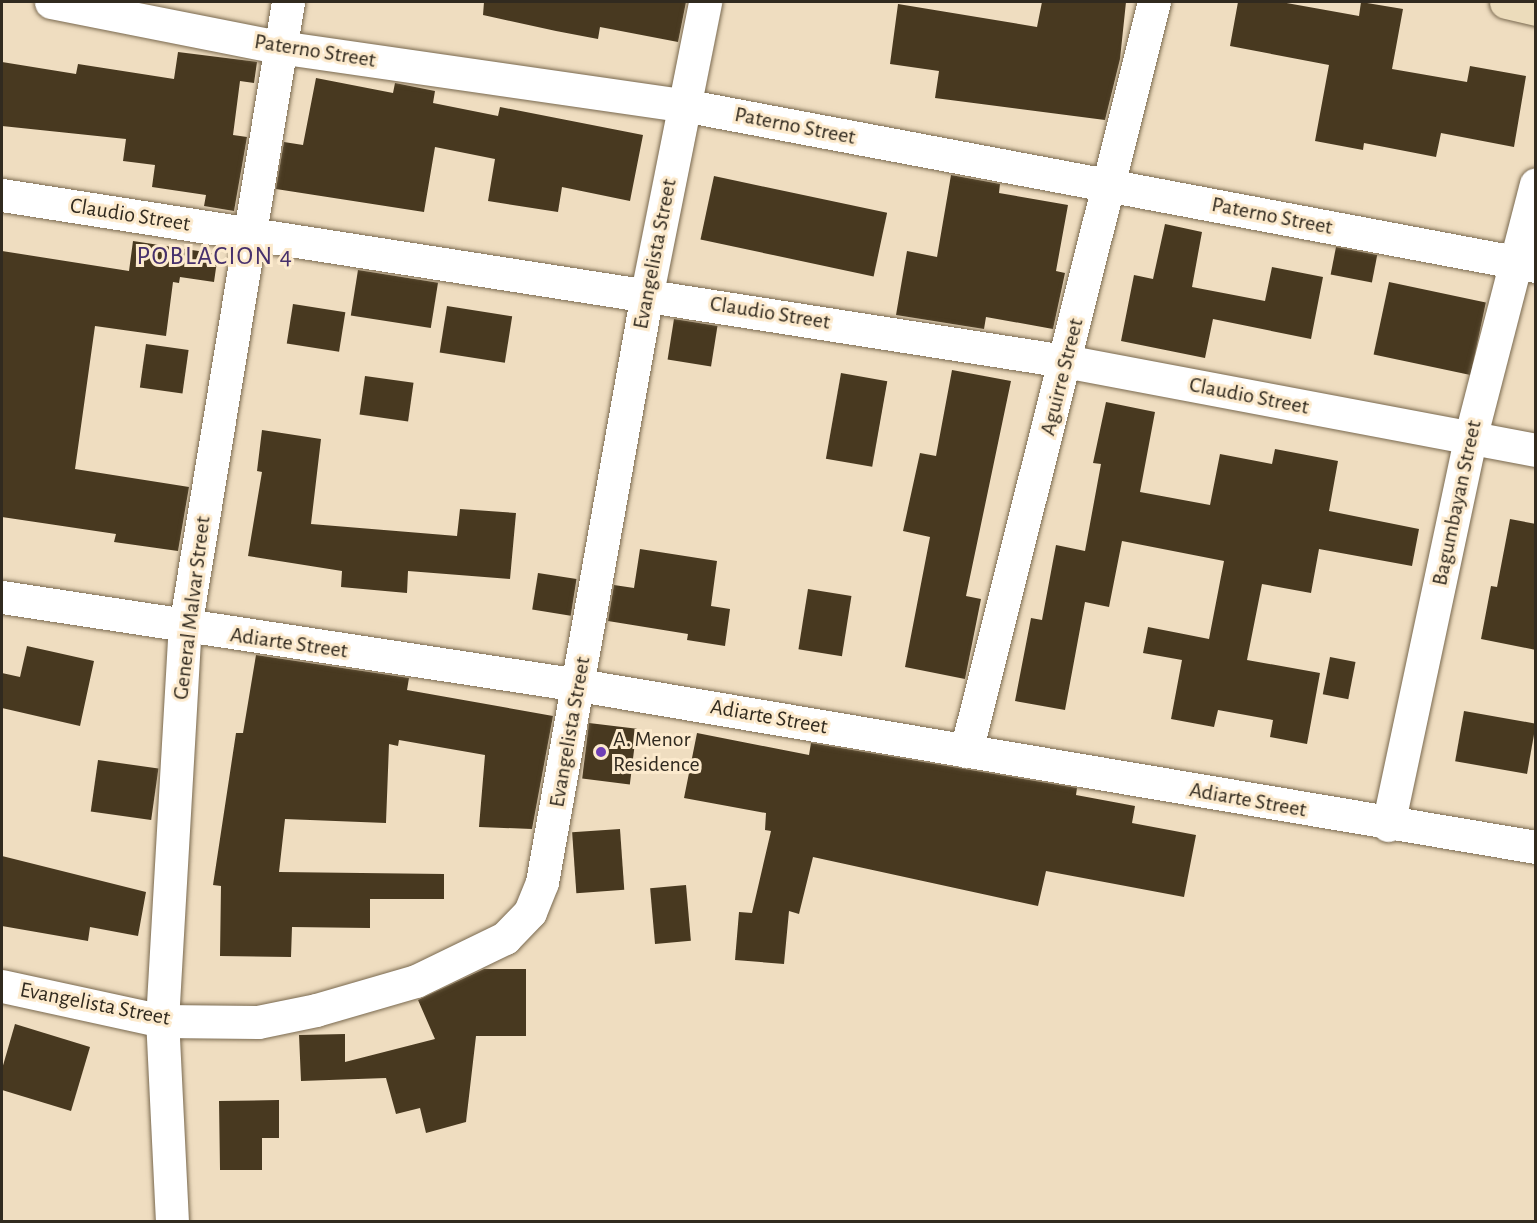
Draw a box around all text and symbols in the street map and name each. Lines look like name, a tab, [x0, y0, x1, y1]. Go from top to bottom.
street label: Paterno Street	[252, 28, 378, 74]
street label: Paterno Street	[732, 101, 858, 151]
street label: Evangelista Street	[627, 177, 683, 331]
street label: Paterno Street	[1209, 191, 1335, 241]
street label: Claudio Street	[68, 192, 192, 238]
district label: POBLACION 4	[136, 241, 294, 273]
street label: Claudio Street	[708, 290, 832, 336]
street label: Aguirre Street	[1035, 316, 1089, 438]
street label: Claudio Street	[1187, 371, 1311, 421]
street label: Bagumbayan Street	[1427, 418, 1487, 588]
street label: General Malvar Street	[168, 515, 216, 701]
street label: Adiarte Street	[229, 622, 349, 664]
street label: Evangelista Street	[544, 655, 596, 809]
street label: Adiarte Street	[708, 694, 830, 740]
place label: A. Menor Residence	[613, 726, 700, 778]
marker: A. Menor Residence	[594, 745, 608, 759]
street label: Adiarte Street	[1187, 777, 1309, 823]
street label: Evangelista Street	[18, 976, 172, 1032]

